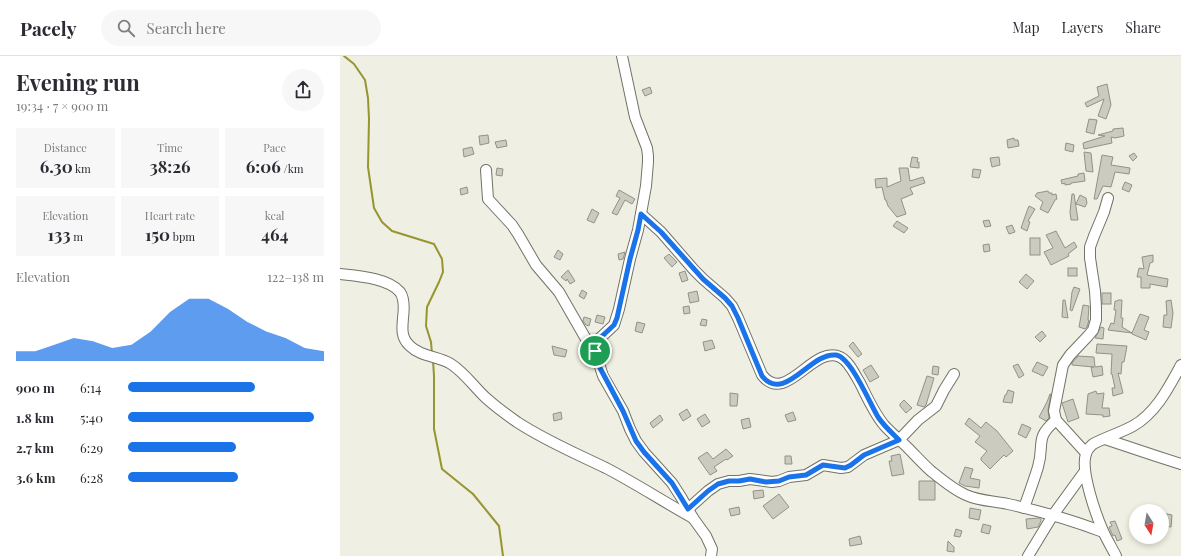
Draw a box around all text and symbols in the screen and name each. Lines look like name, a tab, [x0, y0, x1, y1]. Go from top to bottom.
search box	[101, 10, 381, 46]
text: Pacely	[20, 15, 77, 41]
icon: search	[115, 17, 137, 39]
text: Search here	[147, 18, 226, 38]
text: Map	[1012, 18, 1040, 37]
text: Layers	[1062, 18, 1103, 37]
text: Share	[1125, 18, 1161, 37]
text: Evening run	[16, 67, 140, 97]
button: share	[282, 69, 324, 111]
text: 19:34 · 7 × 900 m	[16, 97, 108, 114]
text: Distance	[44, 140, 87, 155]
text: Time	[157, 140, 183, 155]
text: Pace	[263, 140, 286, 155]
text: 6.30	[40, 155, 73, 177]
text: 38:26	[149, 155, 191, 177]
text: 6:06	[246, 155, 281, 177]
text: km	[73, 161, 91, 176]
text: /km	[281, 161, 303, 176]
text: Elevation	[42, 208, 88, 223]
text: Heart rate	[145, 208, 195, 223]
text: kcal	[265, 208, 285, 223]
text: 133	[48, 223, 71, 245]
text: 150	[145, 223, 170, 245]
text: 464	[261, 223, 288, 245]
text: m	[71, 229, 83, 244]
text: bpm	[170, 229, 195, 244]
text: Elevation	[16, 268, 70, 285]
text: 122–138 m	[267, 268, 324, 285]
pin	[578, 334, 612, 368]
icon: arrive	[584, 340, 606, 362]
text: 900 m	[16, 379, 55, 396]
text: 6:14	[80, 379, 101, 396]
text: 1.8 km	[16, 409, 54, 426]
text: 5:40	[80, 409, 103, 426]
text: 2.7 km	[16, 439, 54, 456]
text: 6:29	[80, 439, 103, 456]
text: 3.6 km	[16, 469, 55, 486]
text: 6:28	[80, 469, 103, 486]
north arrow	[1129, 504, 1169, 544]
map controls	[1129, 504, 1169, 544]

